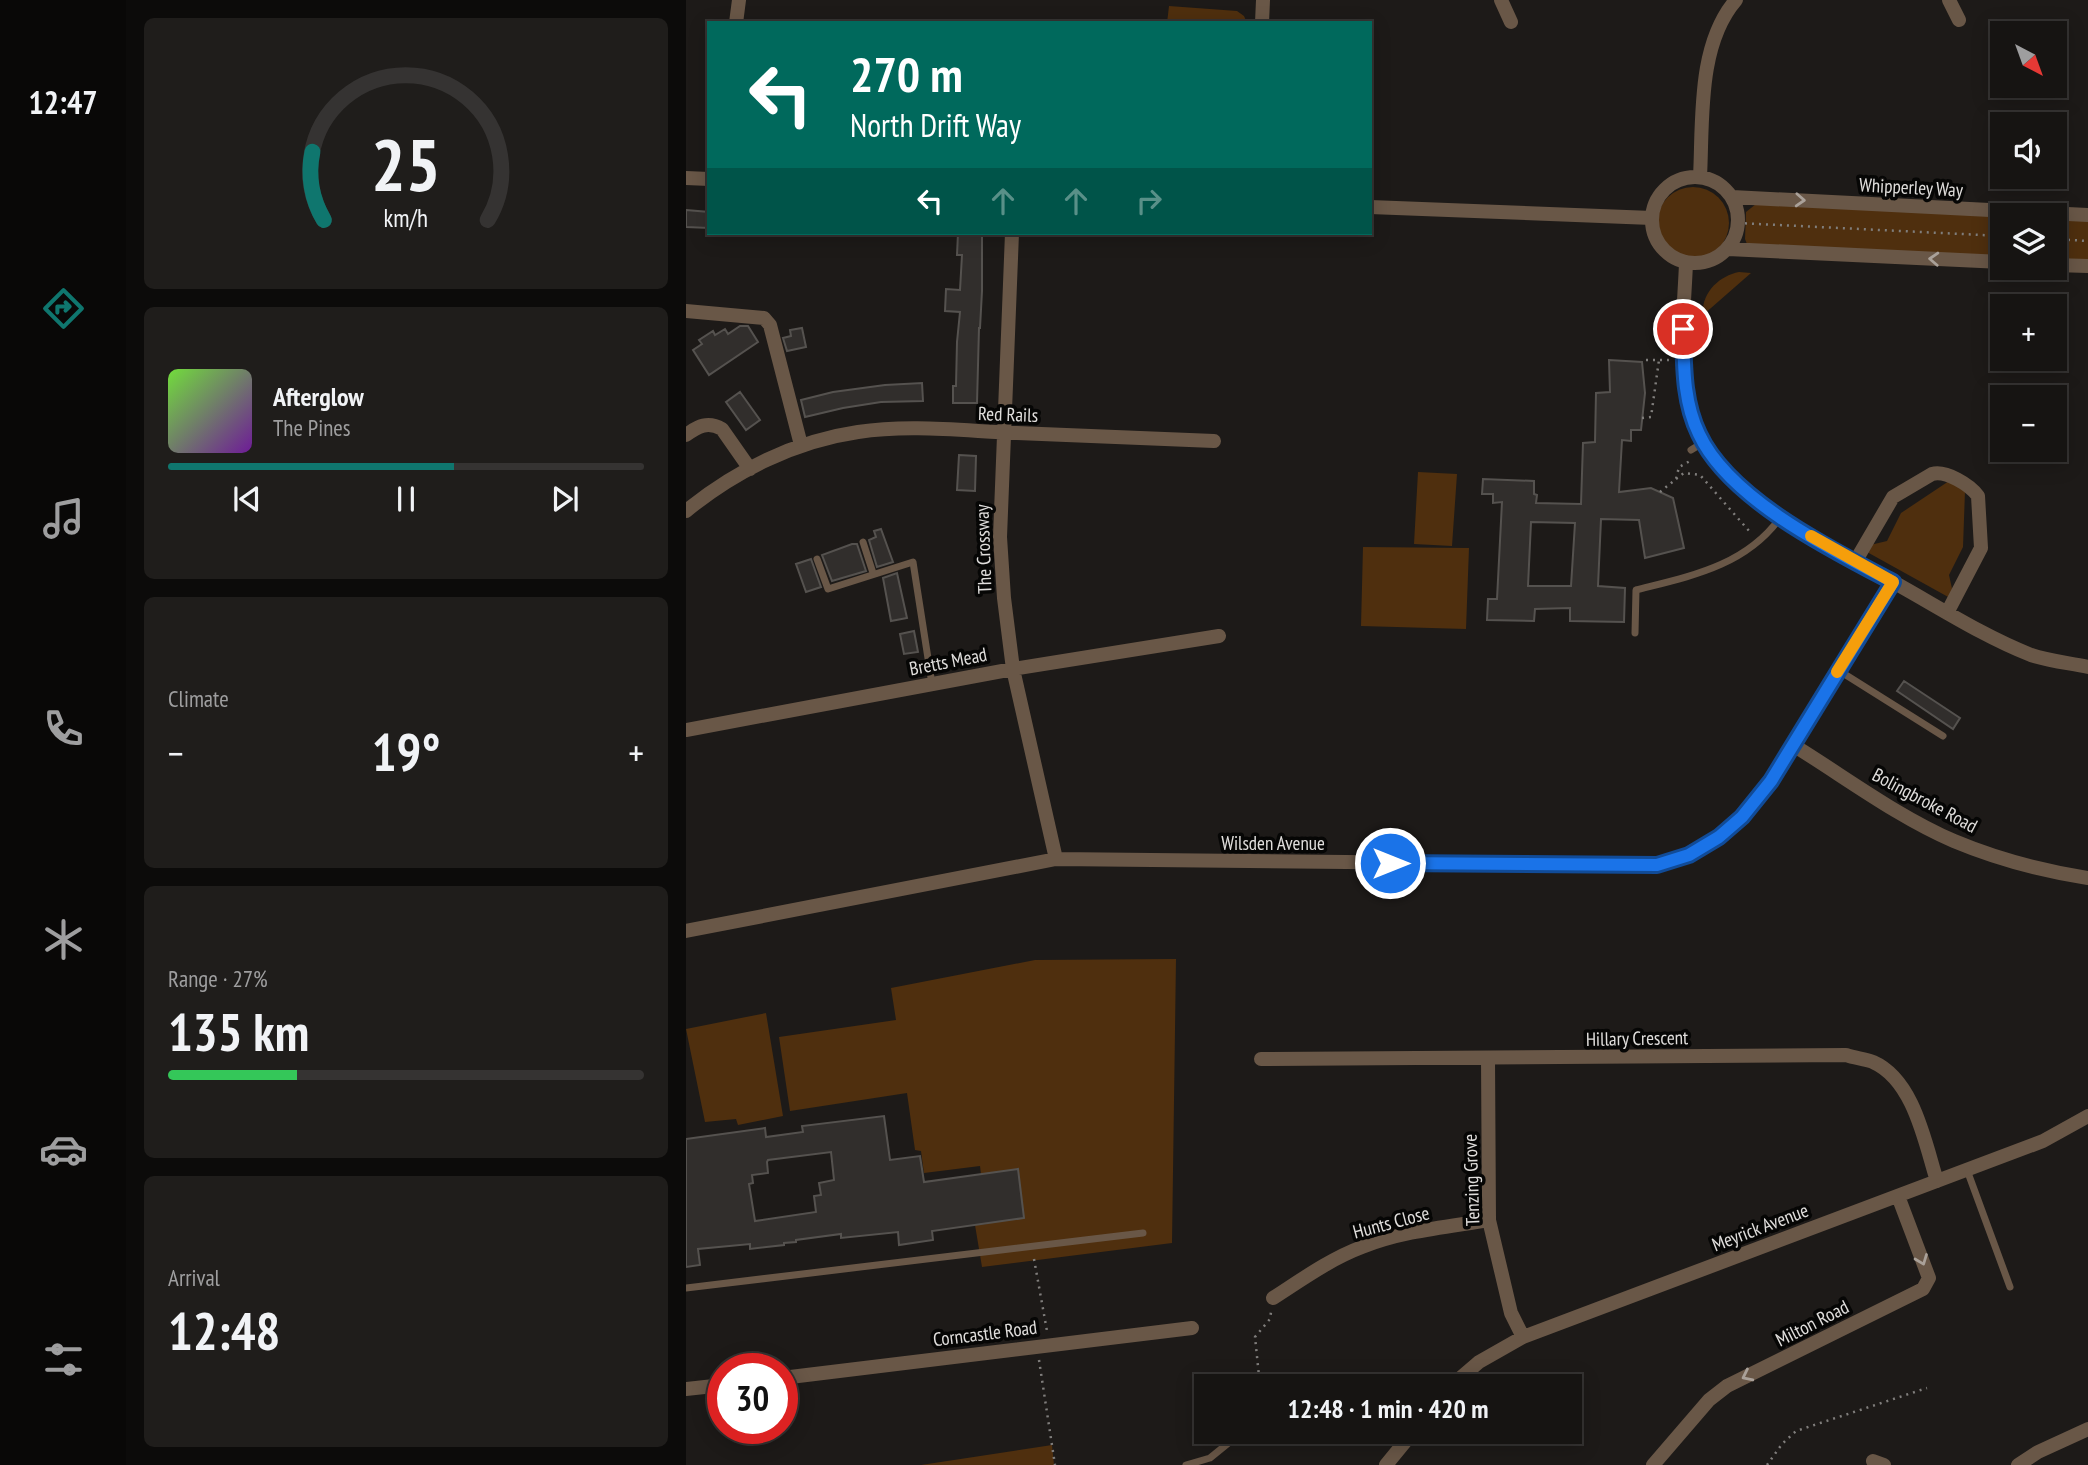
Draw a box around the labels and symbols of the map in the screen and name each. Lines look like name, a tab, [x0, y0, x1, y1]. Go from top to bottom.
north arrow	[1990, 21, 2067, 98]
street label: Whipperley Way	[1858, 172, 1964, 202]
one-way arrow	[1795, 193, 1806, 208]
one-way arrow	[1928, 252, 1939, 267]
pin	[1653, 299, 1713, 359]
street label: Red Rails	[978, 401, 1038, 427]
street label: The Crossway	[969, 503, 997, 594]
street label: Bretts Mead	[907, 642, 989, 680]
street label: Bolingbroke Road	[1868, 762, 1982, 838]
position arrow	[1353, 826, 1427, 900]
street label: Wilsden Avenue	[1221, 831, 1325, 855]
street label: Hillary Crescent	[1586, 1025, 1689, 1051]
street label: Tenzing Grove	[1457, 1133, 1485, 1226]
street label: Meyrick Avenue	[1708, 1198, 1812, 1256]
street label: Hunts Close	[1350, 1200, 1432, 1244]
one-way arrow	[1914, 1254, 1928, 1266]
street label: Milton Road	[1771, 1294, 1853, 1352]
street label: Corncastle Road	[932, 1315, 1038, 1351]
speed limit sign: 30	[707, 1353, 798, 1444]
one-way arrow	[1742, 1368, 1754, 1382]

